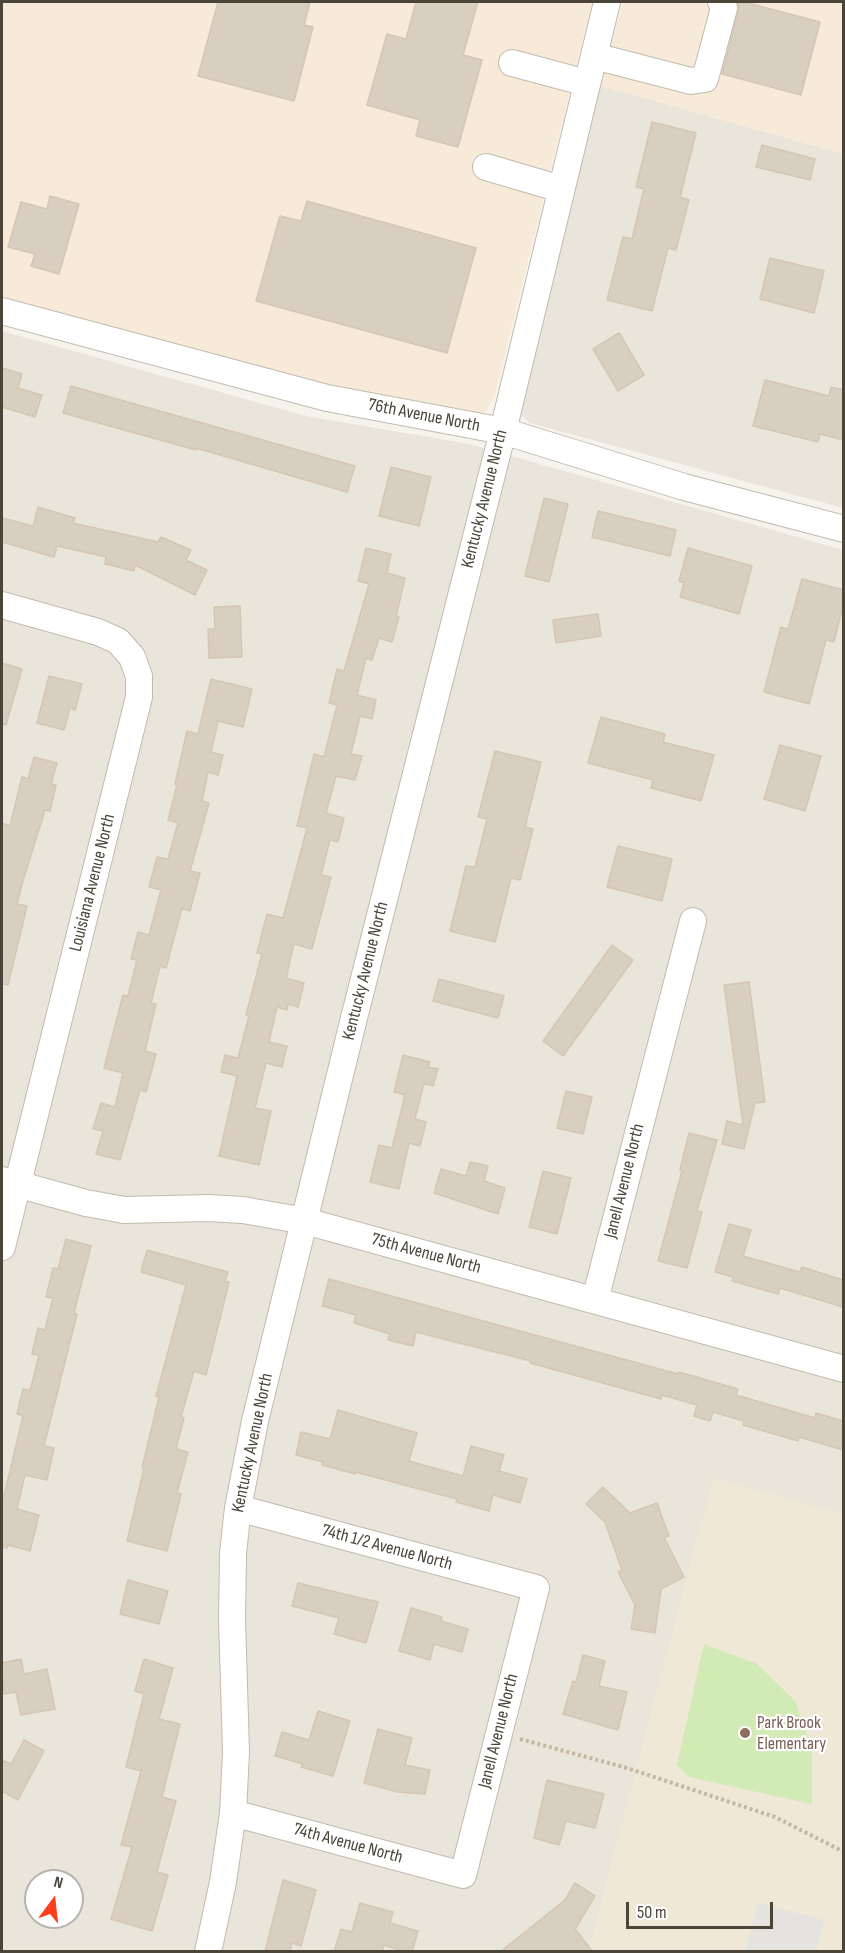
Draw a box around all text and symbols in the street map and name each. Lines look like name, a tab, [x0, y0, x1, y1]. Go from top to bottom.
street label: 76th Avenue North	[366, 395, 482, 437]
street label: Kentucky Avenue North	[457, 428, 513, 570]
street label: Louisiana Avenue North	[65, 812, 121, 954]
street label: Kentucky Avenue North	[338, 900, 394, 1042]
street label: Janell Avenue North	[600, 1122, 650, 1240]
street label: 75th Avenue North	[369, 1229, 483, 1279]
street label: Kentucky Avenue North	[228, 1371, 278, 1515]
street label: 74th 1/2 Avenue North	[319, 1520, 455, 1576]
street label: Janell Avenue North	[474, 1672, 524, 1790]
place label: Park Brook Elementary	[757, 1712, 826, 1754]
marker: Park Brook Elementary	[738, 1726, 752, 1740]
street label: 74th Avenue North	[291, 1819, 405, 1869]
north arrow	[24, 1869, 84, 1929]
text: N	[52, 1873, 65, 1893]
scale bar	[629, 1890, 776, 1928]
text: 50 m	[637, 1902, 667, 1923]

